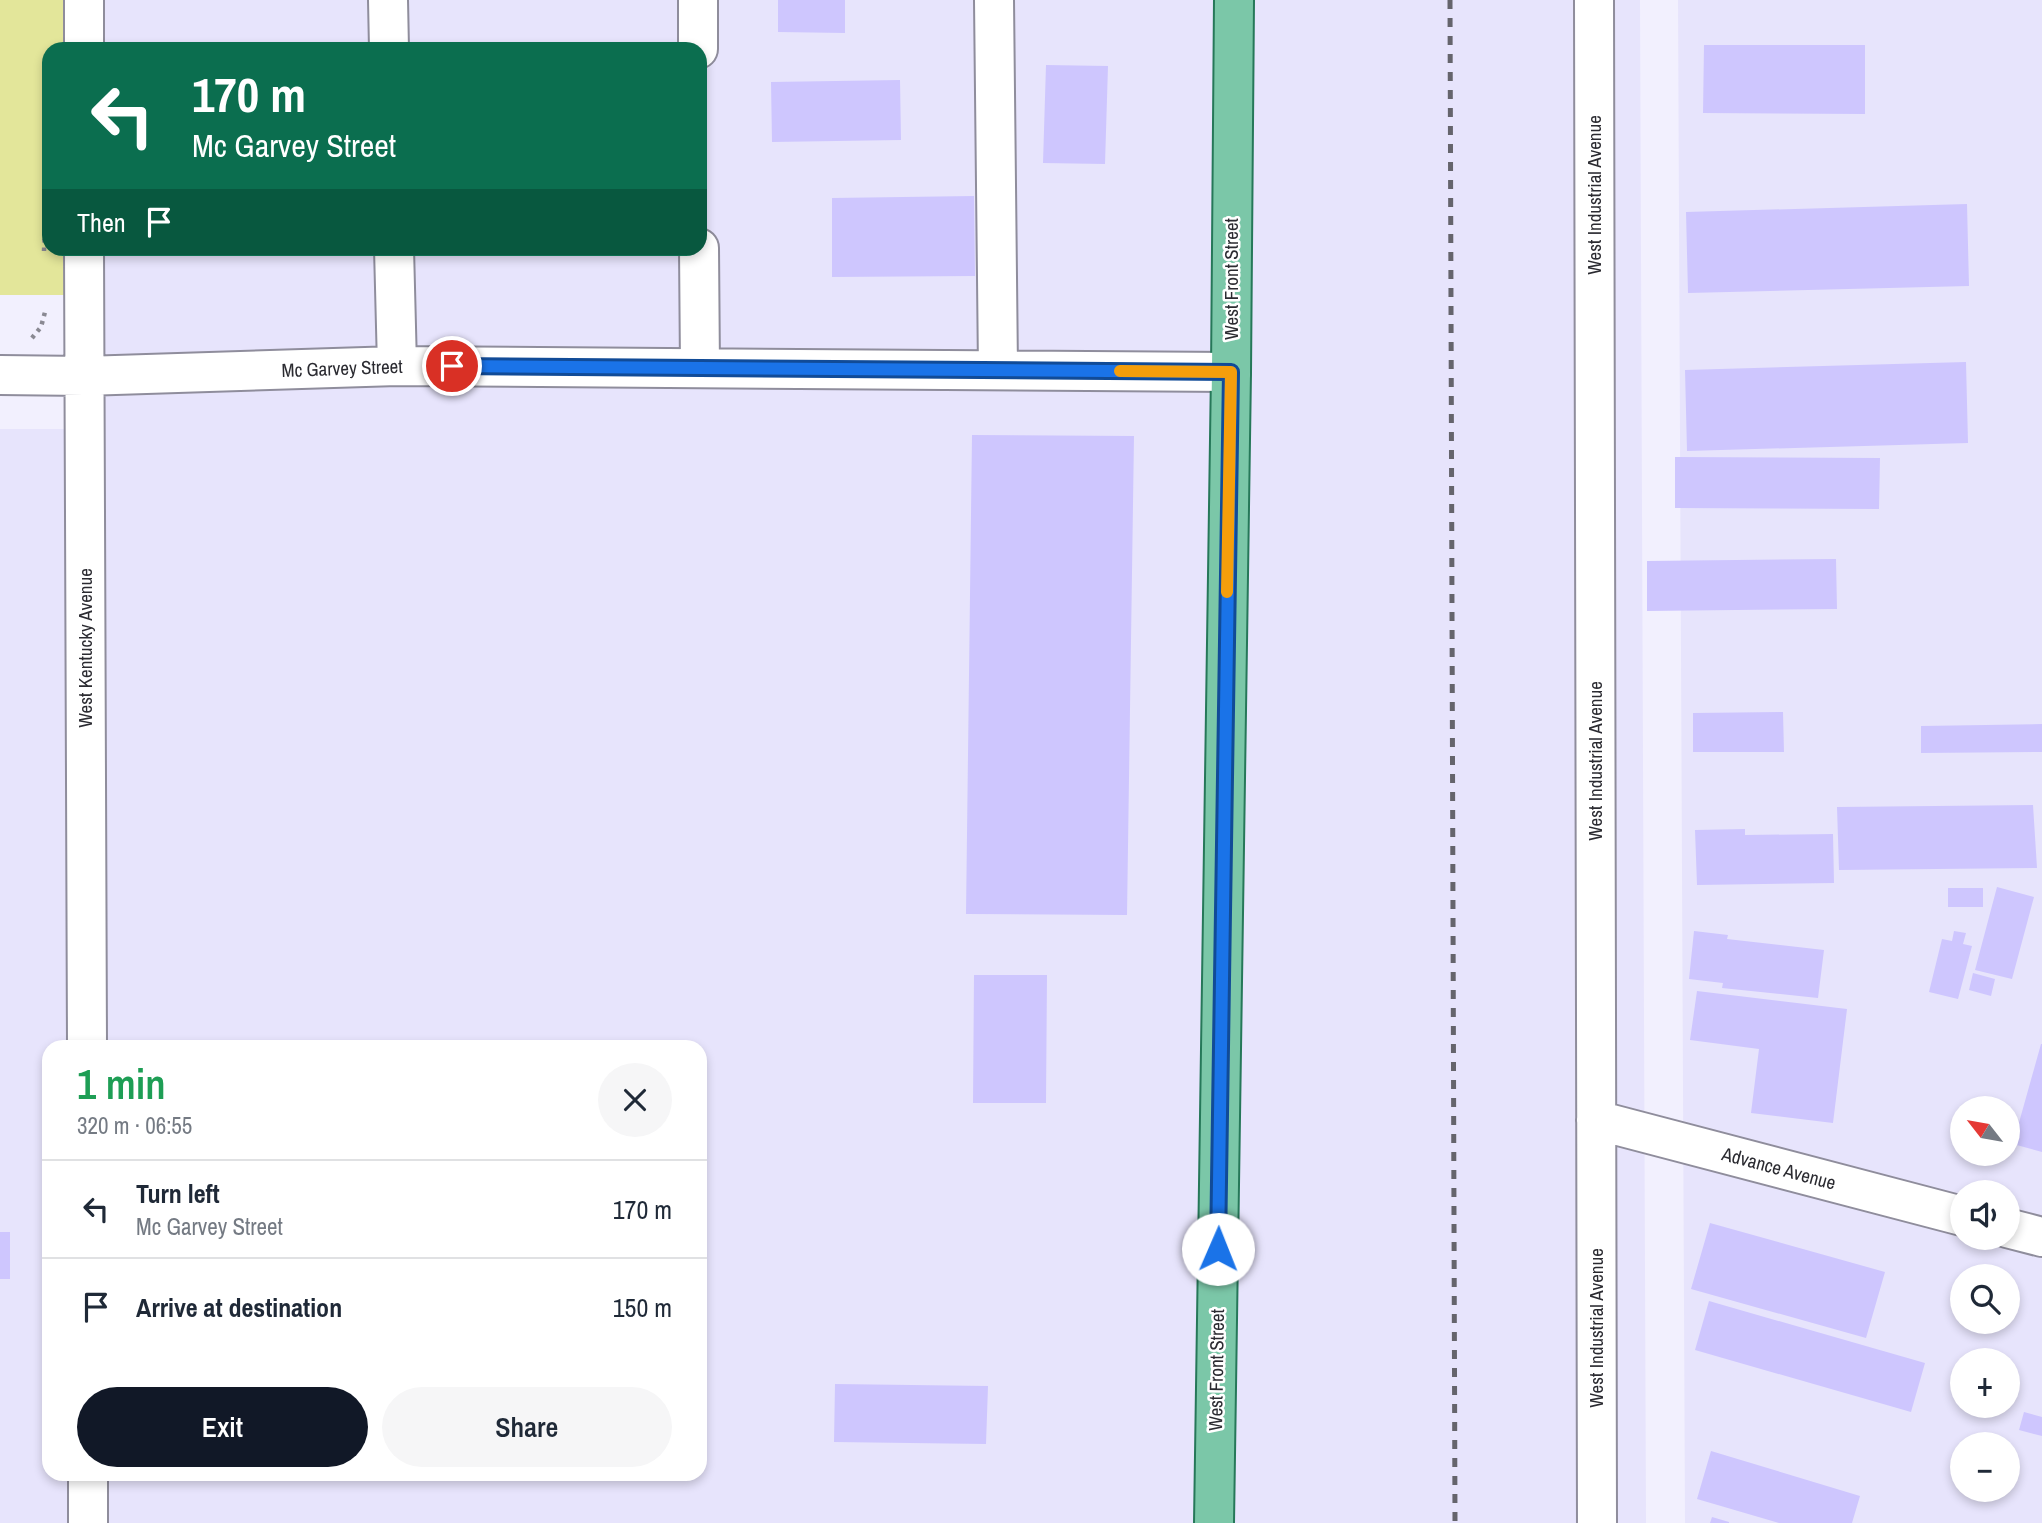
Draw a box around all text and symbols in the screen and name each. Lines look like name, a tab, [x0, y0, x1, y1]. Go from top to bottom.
text: 170 m	[192, 61, 306, 127]
icon: left	[77, 70, 168, 161]
street label: West Industrial Avenue	[1581, 115, 1607, 275]
text: Mc Garvey Street	[192, 124, 396, 167]
icon: arrive	[140, 203, 178, 241]
text: Then	[77, 205, 126, 240]
street label: West Front Street	[1218, 217, 1244, 340]
pin	[422, 336, 482, 396]
icon: arrive	[433, 347, 471, 385]
street label: Mc Garvey Street	[281, 353, 404, 383]
street label: West Kentucky Avenue	[72, 568, 98, 728]
street label: West Industrial Avenue	[1582, 681, 1608, 841]
text: 1 min	[77, 1056, 166, 1112]
button: close	[598, 1063, 672, 1137]
north arrow	[1950, 1096, 2020, 1166]
map controls	[1950, 1096, 2020, 1502]
text: 320 m · 06:55	[77, 1110, 192, 1141]
street label: Advance Avenue	[1718, 1140, 1839, 1196]
text: Turn left	[136, 1176, 220, 1211]
button: sound	[1950, 1180, 2020, 1250]
icon: left	[77, 1190, 115, 1228]
text: 170 m	[613, 1192, 672, 1227]
text: Mc Garvey Street	[136, 1211, 283, 1242]
position arrow	[1181, 1212, 1255, 1286]
street label: West Industrial Avenue	[1583, 1248, 1609, 1408]
button: search	[1950, 1264, 2020, 1334]
icon: arrive	[77, 1288, 115, 1326]
text: Arrive at destination	[136, 1290, 342, 1325]
text: 150 m	[613, 1290, 672, 1325]
street label: West Front Street	[1202, 1308, 1230, 1431]
button: +	[1950, 1348, 2020, 1418]
button: Exit	[77, 1387, 368, 1467]
button: Share	[382, 1387, 672, 1467]
button: −	[1950, 1432, 2020, 1502]

